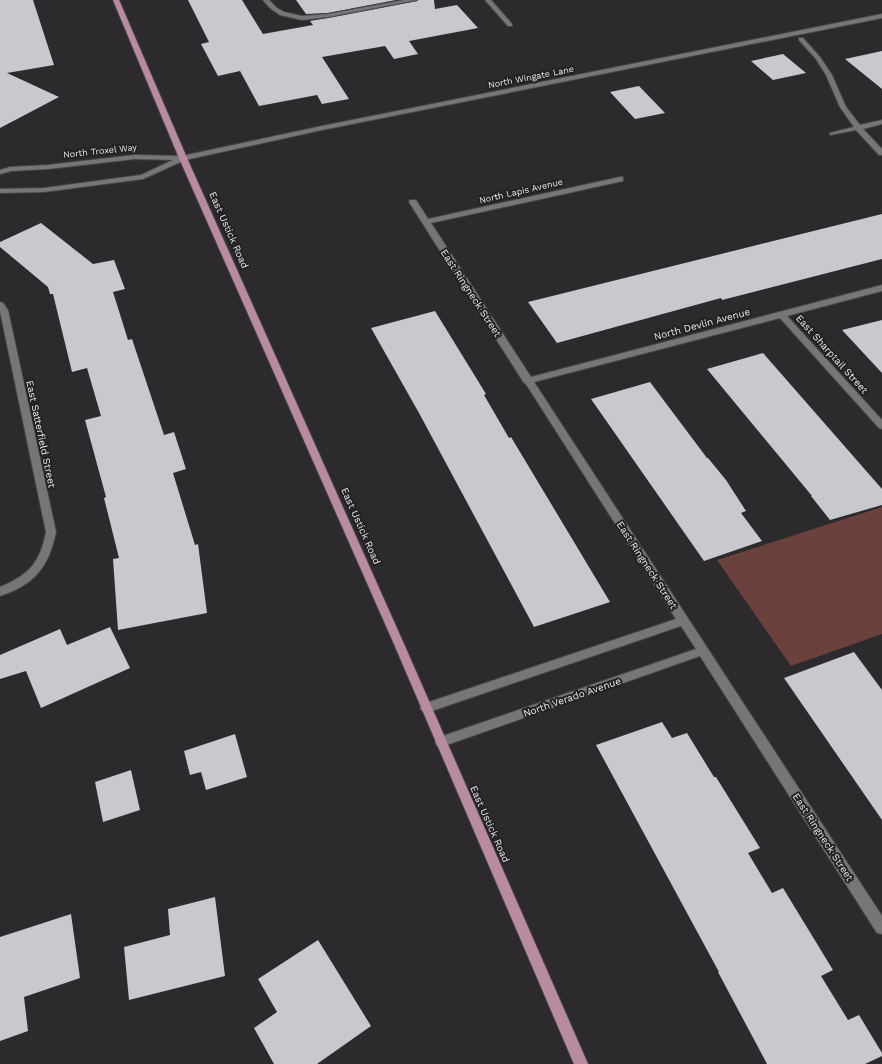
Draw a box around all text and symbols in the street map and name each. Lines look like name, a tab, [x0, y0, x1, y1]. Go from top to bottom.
street label: North Wingate Lane	[487, 64, 575, 90]
street label: North Troxel Way	[63, 142, 138, 160]
street label: North Lapis Avenue	[478, 177, 564, 205]
street label: East Ustick Road	[207, 190, 251, 270]
street label: East Ringneck Street	[439, 247, 504, 340]
street label: North Devlin Avenue	[653, 306, 752, 342]
street label: East Sharptail Street	[794, 312, 871, 396]
street label: East Satterfield Street	[24, 379, 58, 489]
street label: East Ustick Road	[339, 486, 383, 566]
street label: East Ringneck Street	[615, 519, 680, 612]
street label: North Verado Avenue	[522, 675, 622, 719]
street label: East Ustick Road	[468, 784, 512, 864]
street label: East Ringneck Street	[791, 791, 856, 884]

